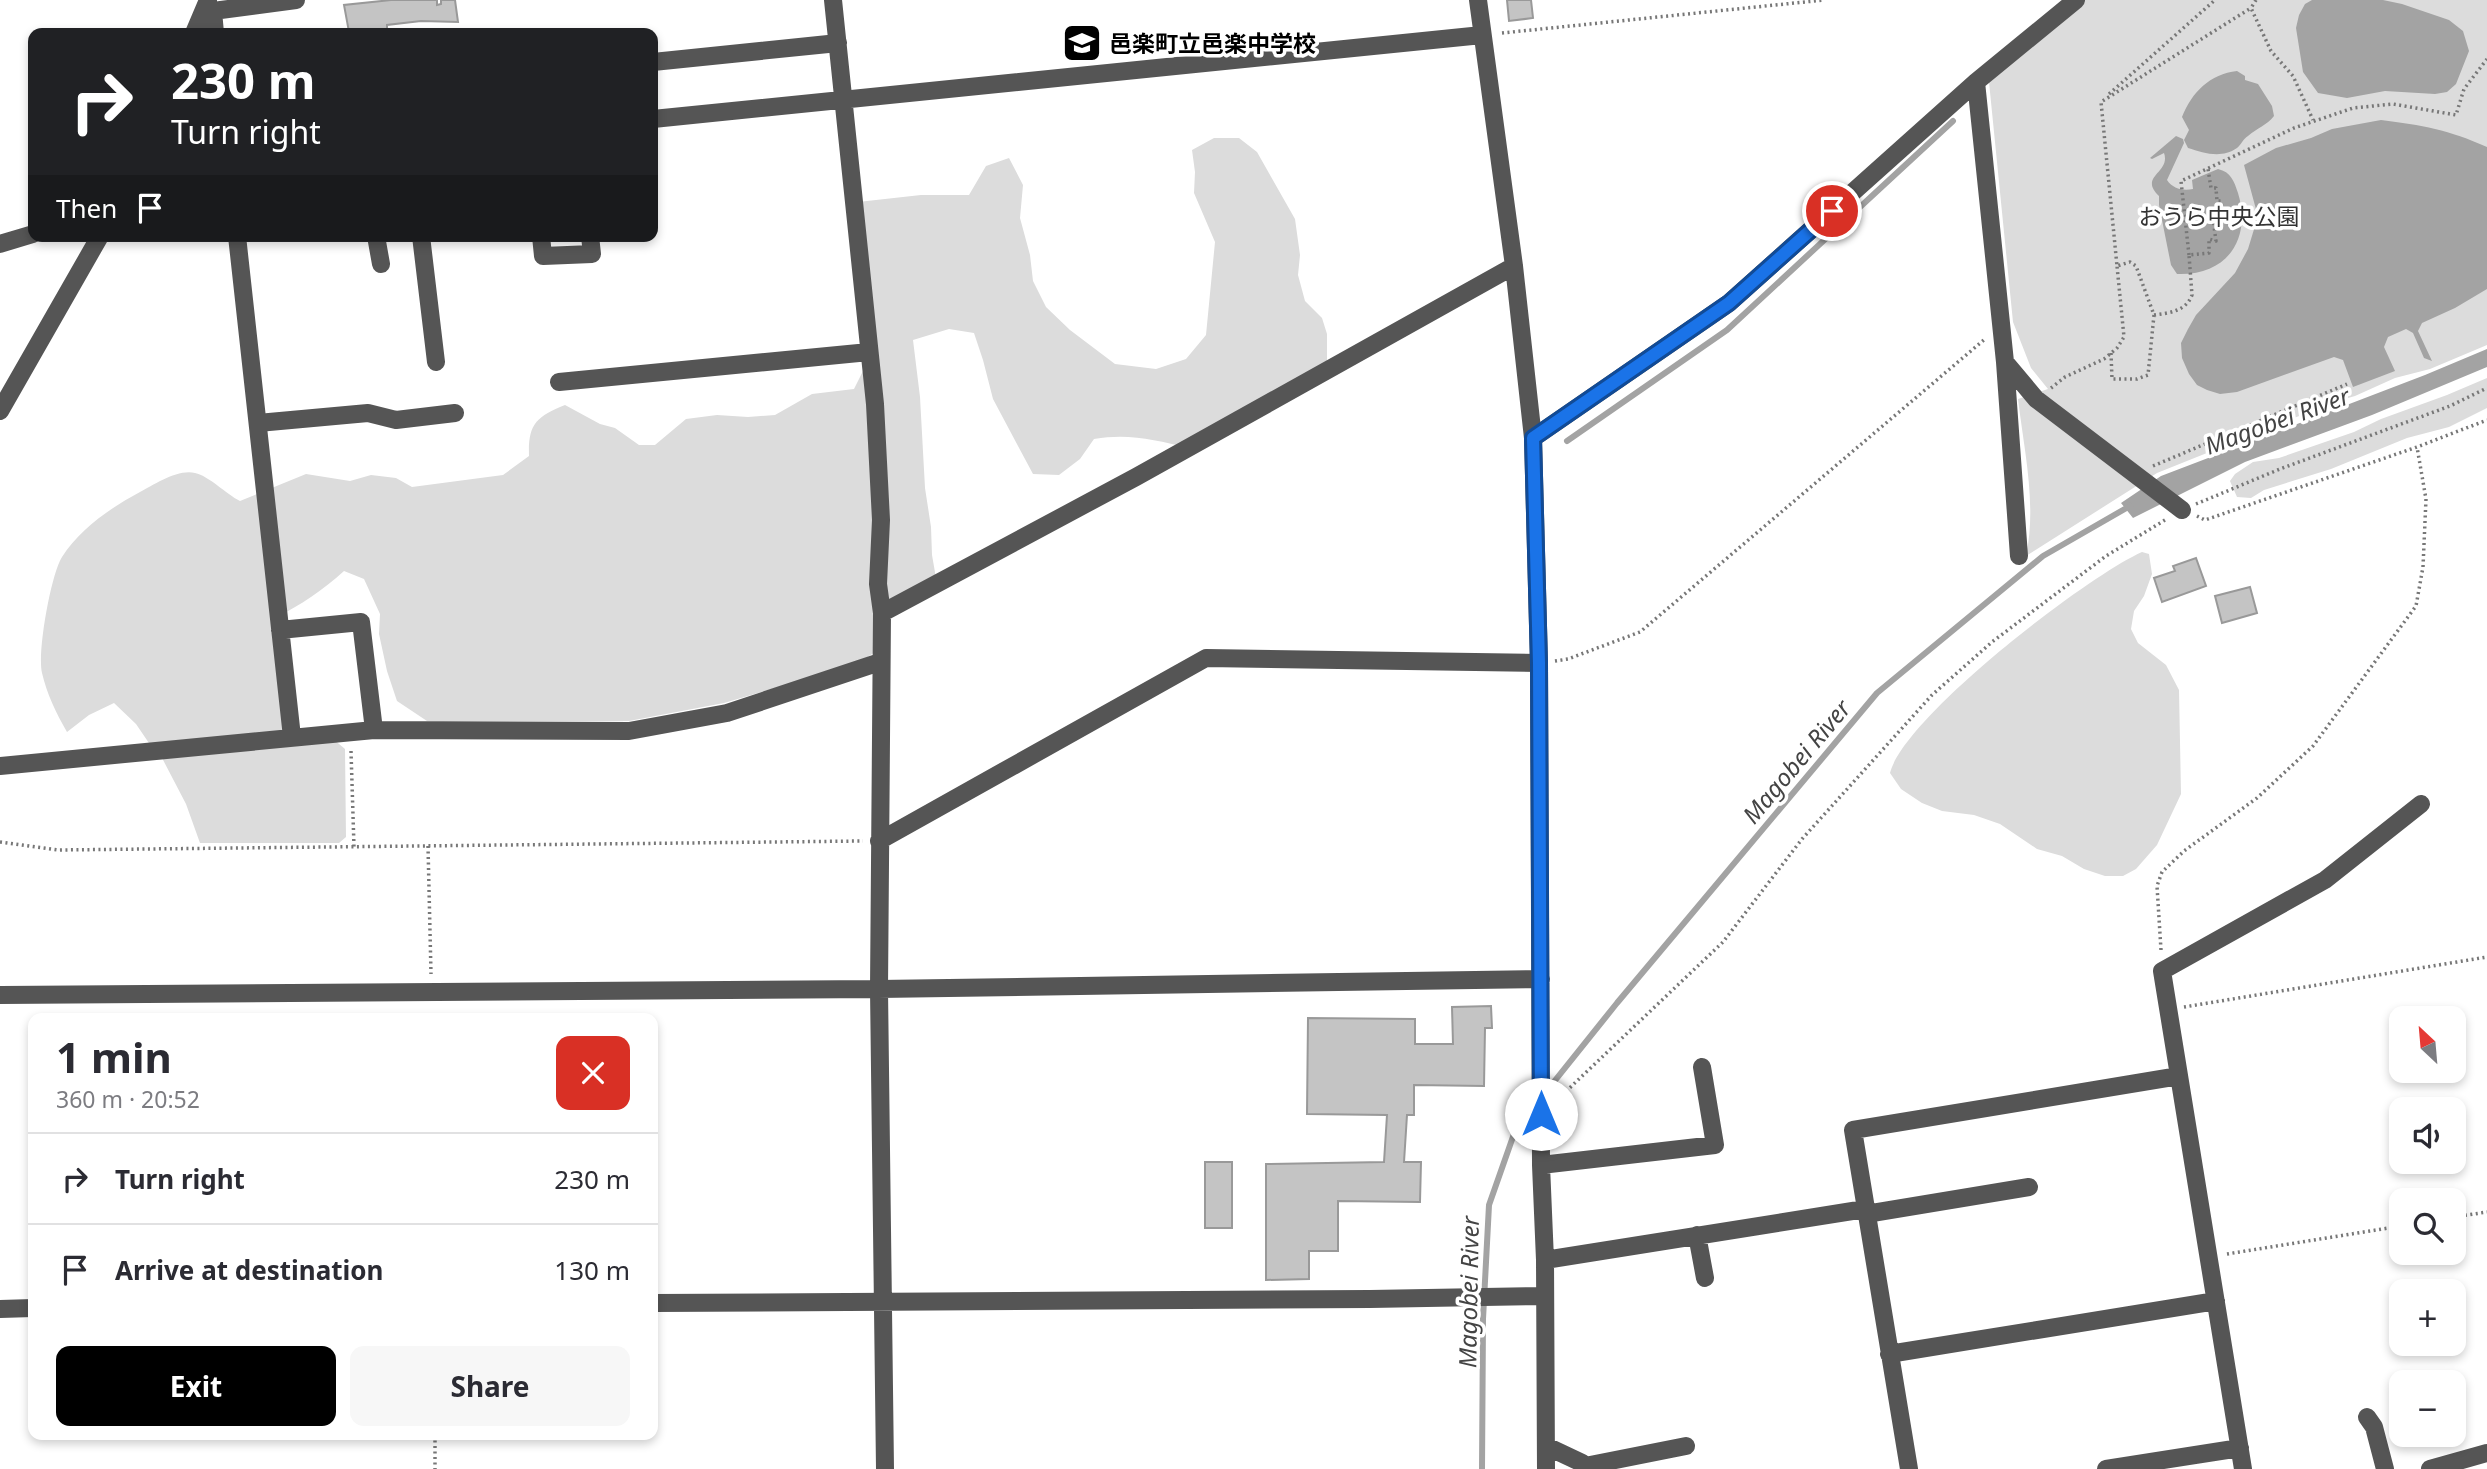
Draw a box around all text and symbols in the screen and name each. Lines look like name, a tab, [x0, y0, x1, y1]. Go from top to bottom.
school or university icon: 邑楽町立邑楽中学校	[1061, 22, 1103, 64]
place label: 邑楽町立邑楽中学校	[1109, 27, 1316, 59]
text: 230 m	[171, 47, 316, 113]
icon: right	[56, 56, 147, 147]
text: Turn right	[171, 110, 321, 153]
pin	[1802, 181, 1862, 241]
icon: arrive	[131, 189, 169, 227]
text: Then	[56, 190, 117, 226]
icon: arrive	[1813, 192, 1851, 230]
park label: おうら中央公園	[2139, 200, 2300, 232]
water label: Magobei River	[2200, 378, 2356, 462]
water label: Magobei River	[1734, 691, 1858, 830]
north arrow	[2389, 1006, 2466, 1083]
map controls	[2389, 1006, 2466, 1447]
text: 1 min	[56, 1028, 172, 1085]
button: close	[556, 1036, 630, 1110]
position arrow	[1504, 1077, 1578, 1151]
text: 360 m · 20:52	[56, 1083, 200, 1115]
button: sound	[2389, 1097, 2466, 1174]
icon: right	[56, 1160, 94, 1198]
text: Turn right	[115, 1161, 245, 1197]
text: 230 m	[554, 1161, 630, 1197]
button: search	[2389, 1188, 2466, 1265]
water label: Magobei River	[1450, 1214, 1486, 1368]
icon: arrive	[56, 1251, 94, 1289]
text: Arrive at destination	[115, 1252, 384, 1288]
text: 130 m	[554, 1252, 630, 1288]
button: +	[2389, 1279, 2466, 1356]
button: Exit	[56, 1346, 336, 1426]
button: Share	[350, 1346, 630, 1426]
button: −	[2389, 1370, 2466, 1447]

